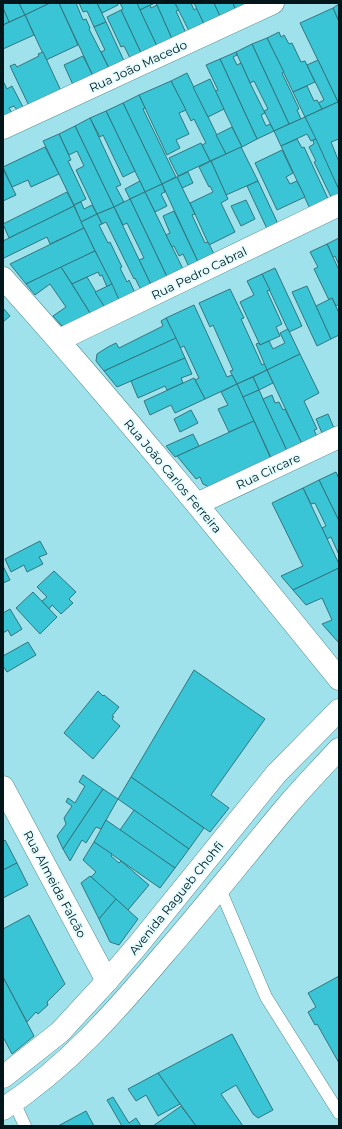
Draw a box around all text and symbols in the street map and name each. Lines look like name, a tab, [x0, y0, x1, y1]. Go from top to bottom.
street label: Rua João Macedo	[87, 37, 189, 95]
street label: Rua Pedro Cabral	[149, 243, 249, 303]
street label: Rua João Carlos Ferreira	[121, 416, 225, 536]
street label: Rua Circare	[234, 450, 302, 492]
street label: Rua Almeida Falcão	[20, 828, 90, 940]
street label: Avenida Ragueb Chohfi	[126, 838, 226, 958]

